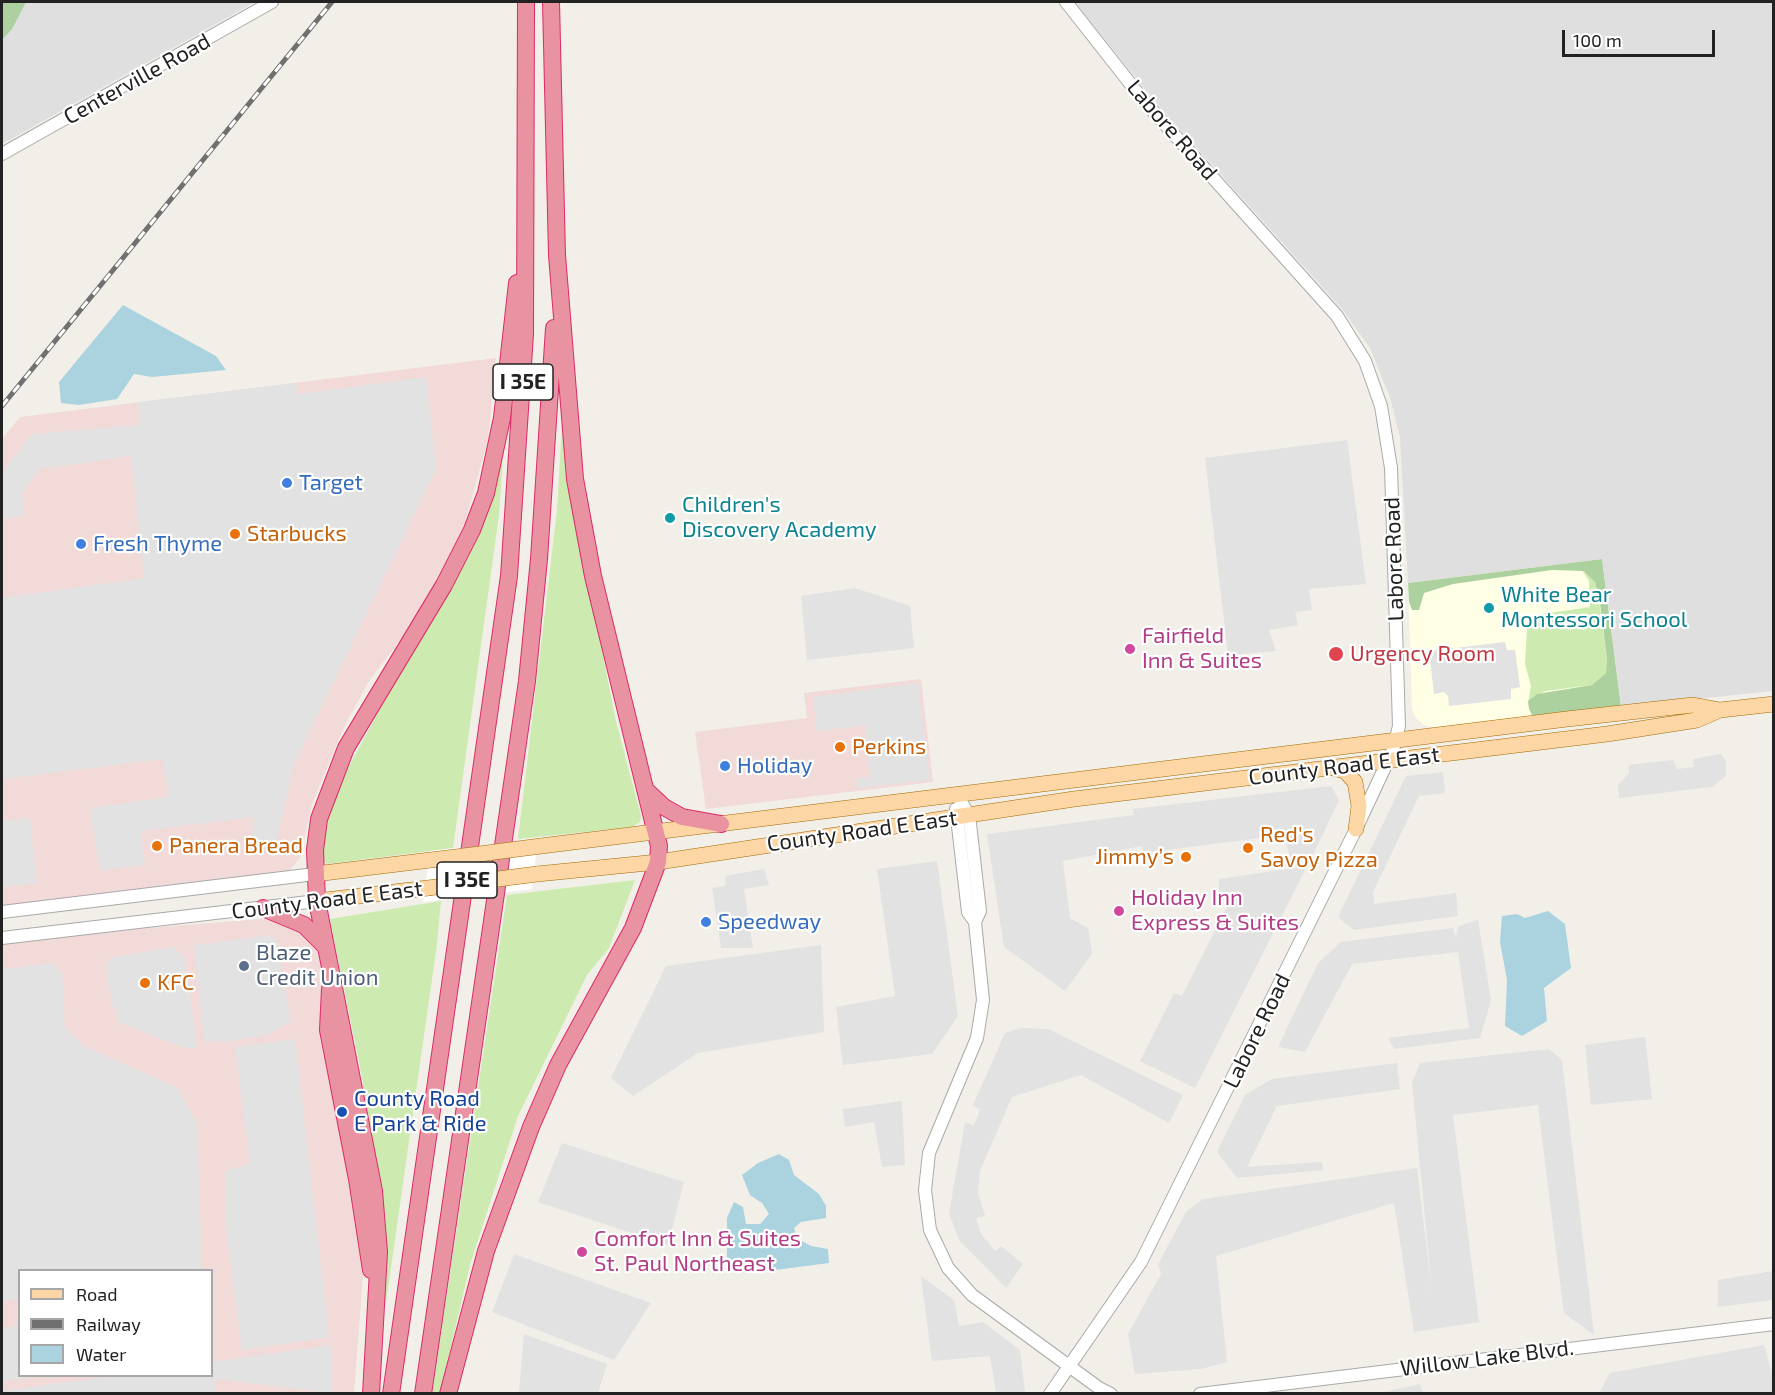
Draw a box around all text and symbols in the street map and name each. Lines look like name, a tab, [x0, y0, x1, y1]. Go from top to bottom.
scale bar	[1565, 18, 1718, 56]
street label: Centerville Road	[59, 28, 215, 130]
text: 100 m	[1573, 29, 1622, 51]
street label: Labore Road	[1121, 74, 1223, 186]
road number: I 35E	[493, 364, 553, 400]
place label: Target	[299, 470, 363, 496]
marker: Target	[280, 476, 294, 490]
place label: Children's Discovery Academy	[682, 492, 877, 544]
street label: Labore Road	[1379, 496, 1409, 622]
marker: Children's Discovery Academy	[663, 511, 677, 525]
place label: Starbucks	[247, 521, 347, 547]
marker: Starbucks	[228, 527, 242, 541]
place label: Fresh Thyme	[93, 531, 222, 557]
marker: Fresh Thyme	[74, 537, 88, 551]
place label: White Bear Montessori School	[1501, 582, 1687, 634]
marker: White Bear Montessori School	[1482, 601, 1496, 615]
place label: Fairfield Inn & Suites	[1142, 623, 1262, 674]
place label: Urgency Room	[1350, 641, 1495, 667]
marker: Fairfield Inn & Suites	[1123, 642, 1137, 656]
marker: Urgency Room	[1327, 645, 1345, 663]
place label: Perkins	[852, 734, 926, 760]
marker: Perkins	[833, 740, 847, 754]
street label: County Road E East	[1247, 741, 1441, 791]
place label: Holiday	[737, 753, 813, 779]
marker: Holiday	[718, 759, 732, 773]
street label: County Road E East	[765, 805, 959, 857]
place label: Red's Savoy Pizza	[1260, 822, 1378, 873]
place label: Panera Bread	[169, 833, 303, 859]
marker: Panera Bread	[150, 839, 164, 853]
marker: Red's Savoy Pizza	[1241, 841, 1255, 855]
place label: Jimmy’s	[1095, 844, 1174, 870]
marker: Jimmy’s	[1179, 850, 1193, 864]
road number: I 35E	[437, 862, 497, 898]
street label: County Road E East	[230, 875, 424, 925]
place label: Holiday Inn Express & Suites	[1131, 885, 1299, 936]
marker: Holiday Inn Express & Suites	[1112, 904, 1126, 918]
place label: Speedway	[718, 909, 821, 935]
marker: Speedway	[699, 915, 713, 929]
place label: Blaze Credit Union	[256, 940, 378, 992]
marker: Blaze Credit Union	[237, 959, 251, 973]
street label: Labore Road	[1218, 969, 1296, 1093]
place label: KFC	[157, 970, 194, 996]
marker: KFC	[138, 976, 152, 990]
place label: County Road E Park & Ride	[354, 1086, 486, 1138]
marker: County Road E Park & Ride	[335, 1105, 349, 1119]
place label: Comfort Inn & Suites St. Paul Northeast	[594, 1226, 801, 1278]
marker: Comfort Inn & Suites St. Paul Northeast	[575, 1245, 589, 1259]
legend	[18, 1269, 213, 1377]
text: Road	[76, 1283, 117, 1305]
text: Railway	[76, 1313, 141, 1335]
street label: Willow Lake Blvd.	[1399, 1334, 1575, 1382]
text: Water	[76, 1343, 126, 1365]

